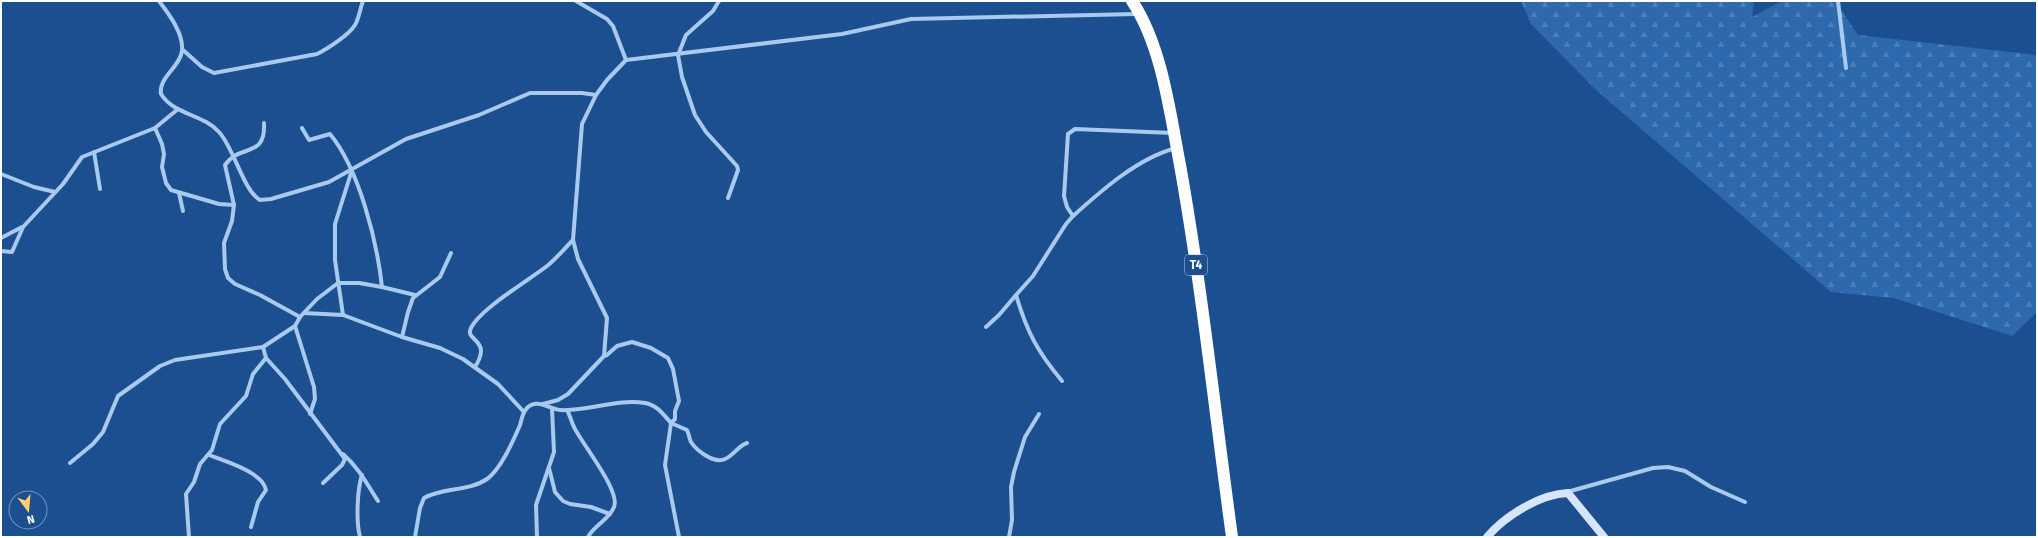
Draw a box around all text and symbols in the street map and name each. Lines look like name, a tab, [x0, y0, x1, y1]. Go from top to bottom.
road number: T4	[1185, 255, 1207, 275]
north arrow	[8, 490, 48, 530]
text: N	[25, 512, 36, 526]

